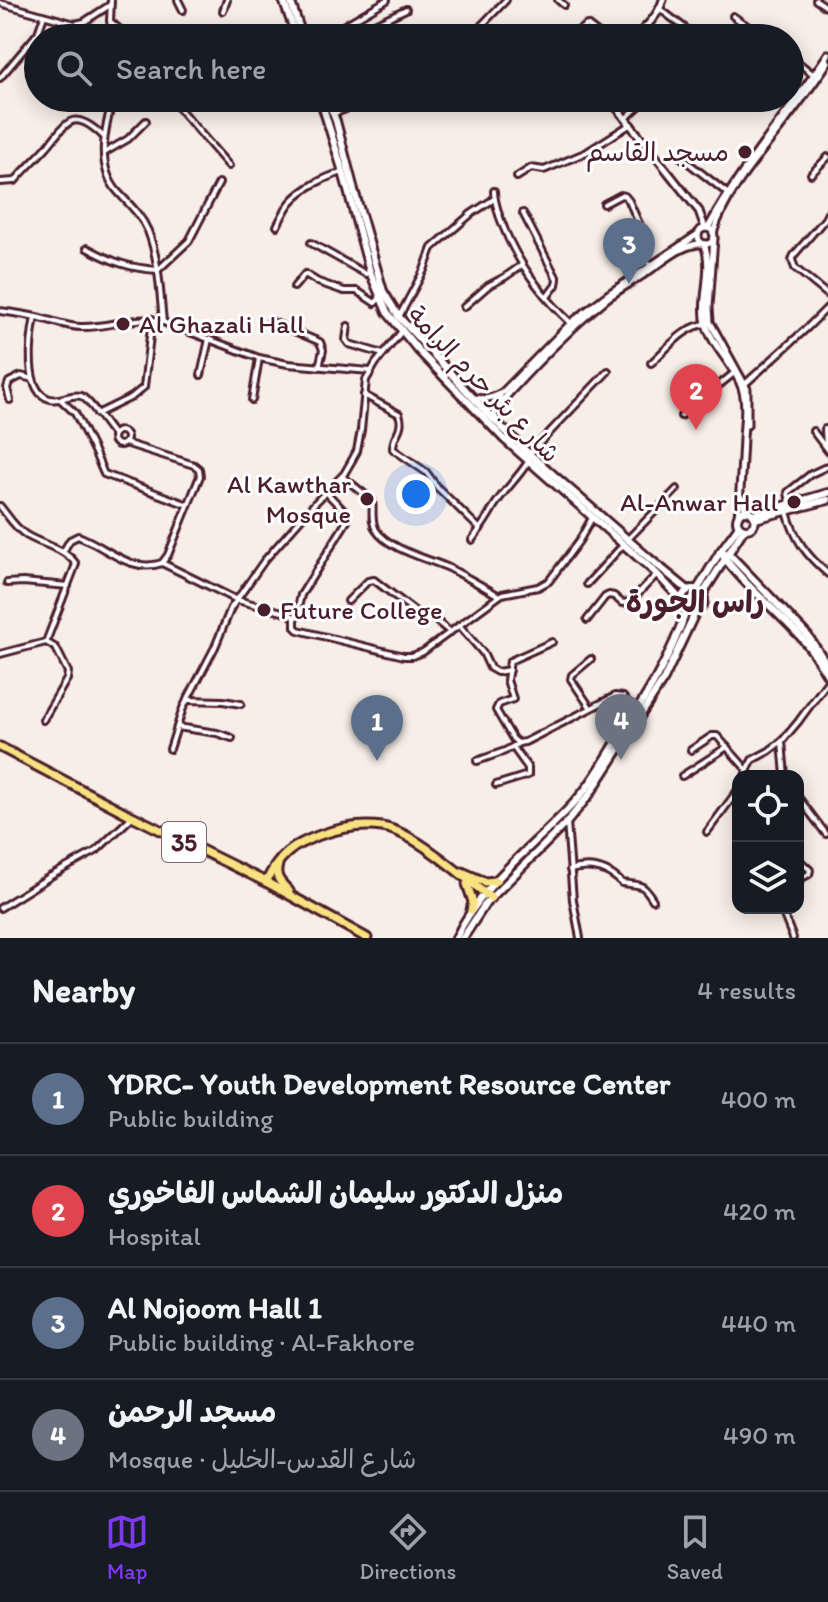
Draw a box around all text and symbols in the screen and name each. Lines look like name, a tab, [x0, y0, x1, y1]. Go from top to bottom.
search box	[24, 24, 804, 112]
icon: search	[52, 46, 96, 90]
text: Search here	[116, 50, 266, 87]
place label: مسجد القاسم	[586, 136, 729, 172]
marker: مسجد القاسم	[736, 143, 754, 161]
pin: 3	[603, 218, 655, 284]
street label: شارع بئر حرم الرامة	[398, 299, 567, 472]
place label: Al Ghazali Hall	[139, 308, 305, 340]
marker: Al Ghazali Hall	[114, 315, 132, 333]
pin: 2	[670, 364, 722, 430]
place label: Al Kawthar Mosque	[227, 468, 351, 530]
your location	[396, 474, 436, 514]
place label: Al-Anwar Hall	[620, 486, 778, 518]
marker: Al Kawthar Mosque	[358, 490, 376, 508]
marker: Al-Anwar Hall	[785, 493, 803, 511]
district label: راس الجورة	[626, 583, 764, 621]
place label: Future College	[280, 594, 442, 626]
marker: Future College	[255, 601, 273, 619]
pin: 4	[595, 694, 647, 760]
pin: 1	[351, 695, 403, 761]
map controls	[732, 770, 804, 914]
button: locate	[732, 770, 804, 842]
road number: 35	[162, 822, 206, 862]
button: layers	[732, 842, 804, 914]
text: Nearby	[32, 970, 135, 1011]
text: 4 results	[697, 974, 796, 1006]
text: YDRC- Youth Development Resource Center	[108, 1065, 670, 1102]
text: 1	[52, 1083, 64, 1115]
text: 400 m	[721, 1083, 796, 1115]
text: Public building	[108, 1102, 274, 1134]
text: منزل الدكتور سليمان الشماس الفاخوري	[108, 1174, 563, 1211]
text: 2	[51, 1195, 65, 1227]
text: 420 m	[723, 1195, 796, 1227]
text: Hospital	[108, 1220, 201, 1252]
text: Al Nojoom Hall 1	[108, 1289, 322, 1326]
text: 3	[51, 1307, 65, 1339]
text: 440 m	[721, 1307, 796, 1339]
text: Public building · Al-Fakhore	[108, 1326, 415, 1358]
text: مسجد الرحمن	[108, 1393, 277, 1430]
text: 4	[50, 1419, 66, 1451]
text: 490 m	[723, 1419, 796, 1451]
text: Mosque · شارع القدس-الخليل	[108, 1443, 416, 1475]
tab: Map	[105, 1510, 149, 1585]
tab: Directions	[360, 1510, 456, 1585]
tab: Saved	[667, 1510, 723, 1585]

